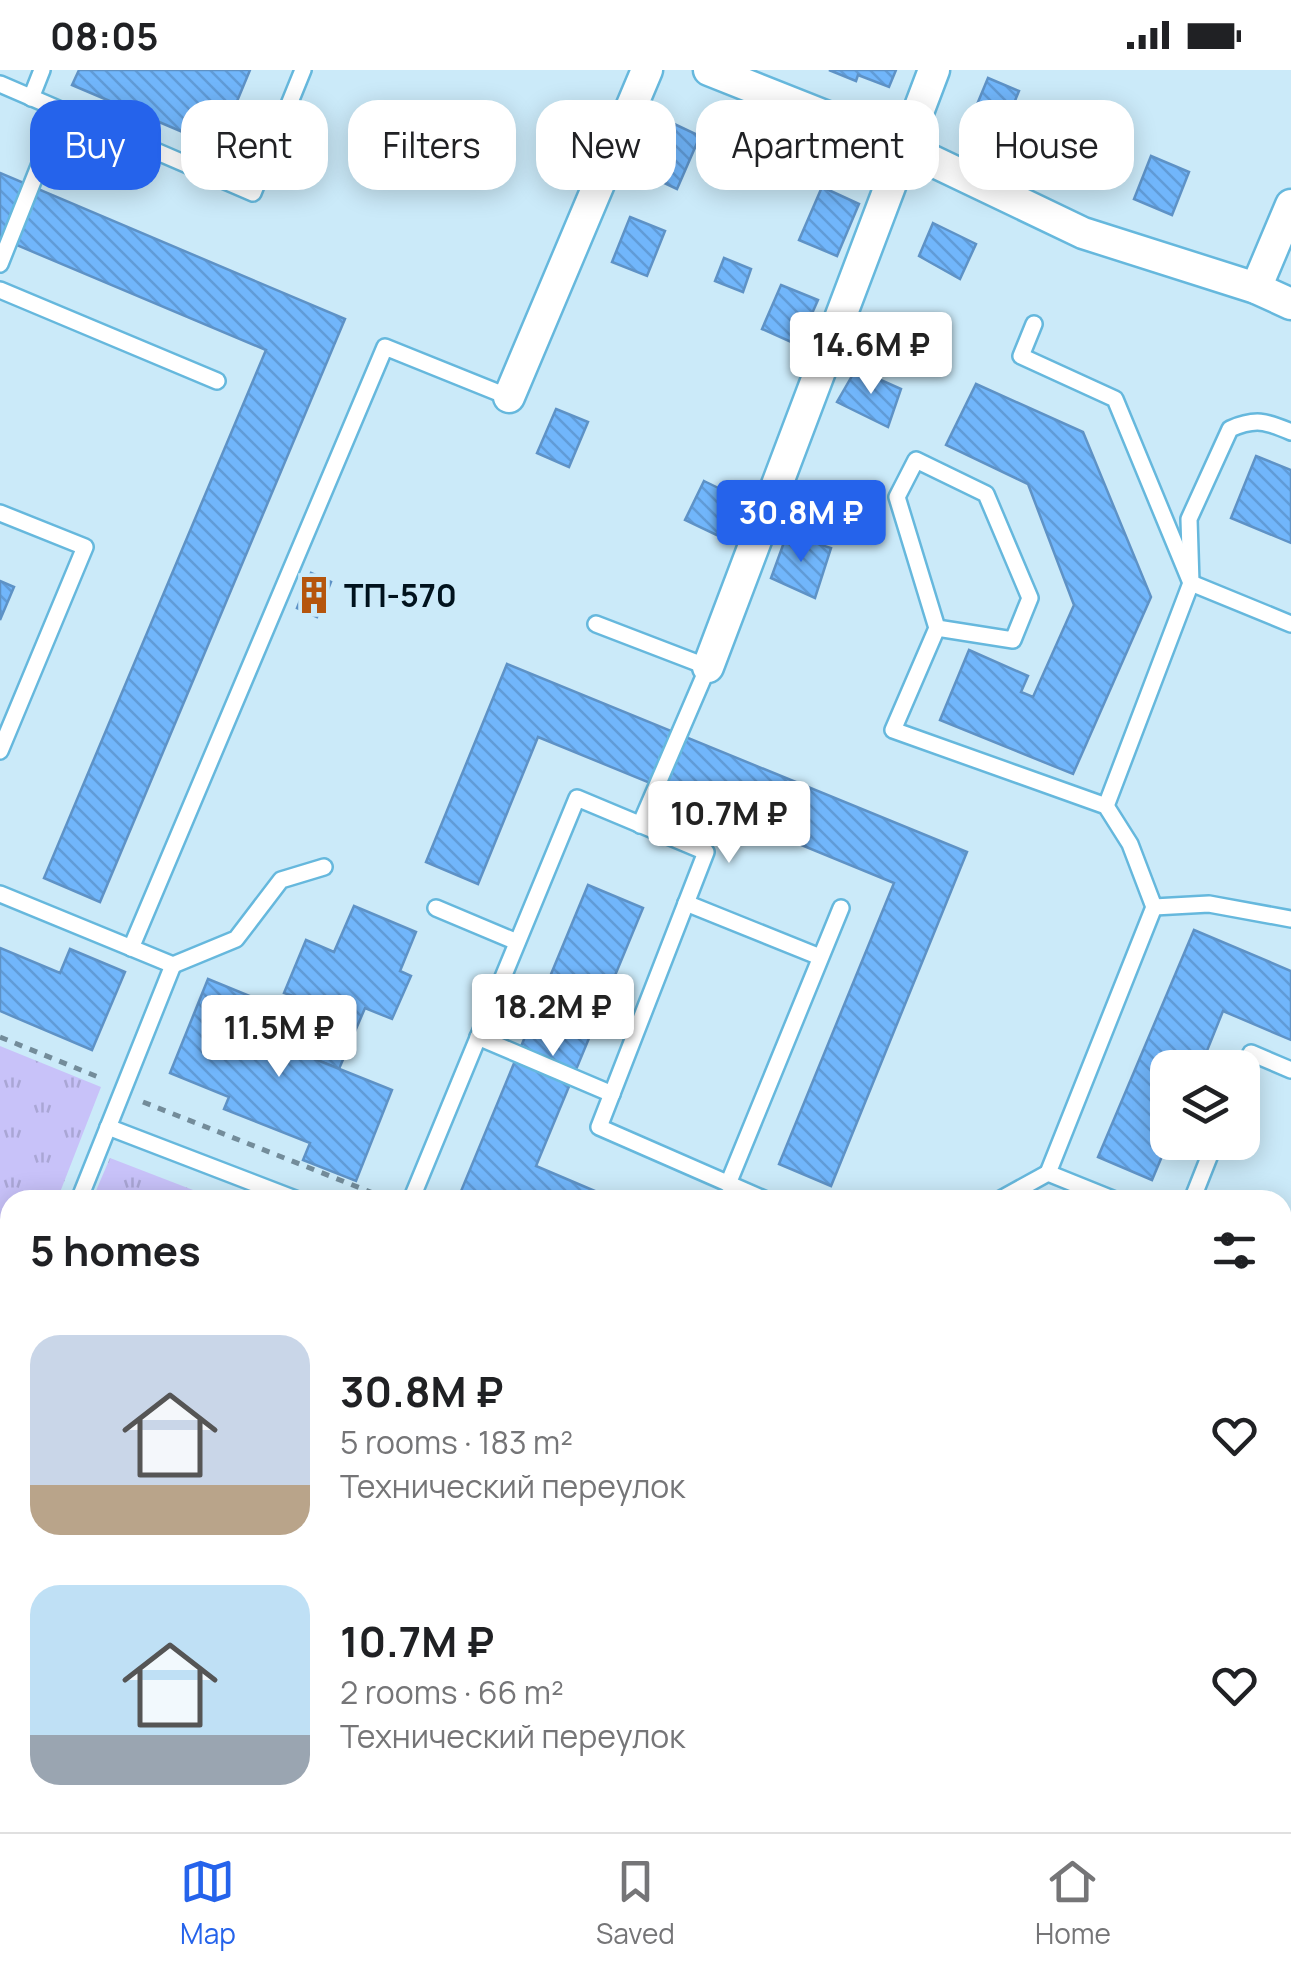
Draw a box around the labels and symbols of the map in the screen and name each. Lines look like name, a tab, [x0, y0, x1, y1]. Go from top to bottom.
pin: 14.6M ₽	[779, 312, 963, 397]
pin: 30.8M ₽	[709, 480, 893, 565]
place label: ТП-570	[344, 573, 457, 617]
building icon: ТП-570	[293, 574, 335, 616]
pin: 10.7M ₽	[637, 781, 821, 866]
pin: 18.2M ₽	[461, 974, 645, 1059]
pin: 11.5M ₽	[187, 995, 371, 1080]

